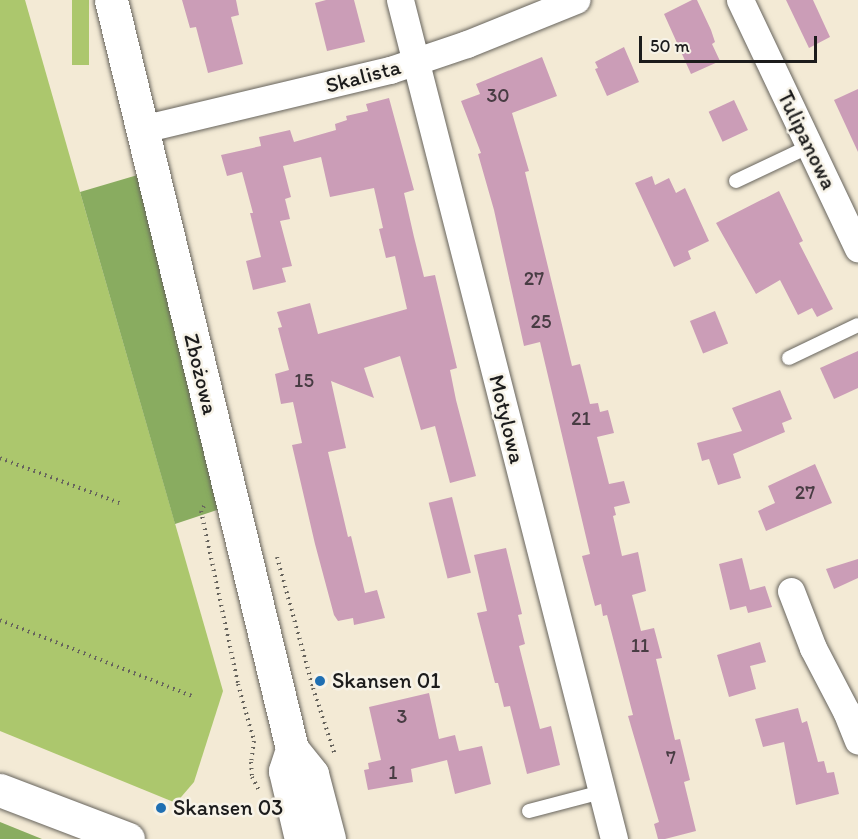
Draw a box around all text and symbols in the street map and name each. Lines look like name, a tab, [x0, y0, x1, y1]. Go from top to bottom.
scale bar	[642, 24, 820, 62]
text: 50 m	[650, 35, 690, 57]
street label: Skalista	[323, 53, 403, 99]
house number: 30	[486, 83, 510, 107]
street label: Tulipanowa	[772, 86, 842, 194]
house number: 27	[524, 266, 544, 290]
house number: 25	[530, 309, 552, 333]
street label: Zbożowa	[178, 331, 224, 417]
house number: 15	[294, 368, 314, 392]
street label: Motylowa	[483, 372, 531, 466]
house number: 21	[571, 406, 591, 430]
house number: 27	[795, 480, 815, 504]
house number: 11	[631, 633, 649, 657]
place label: Skansen 01	[332, 668, 440, 694]
marker: Skansen 01	[313, 674, 327, 688]
house number: 3	[397, 704, 407, 728]
house number: 7	[666, 745, 676, 769]
house number: 1	[388, 760, 398, 784]
place label: Skansen 03	[173, 795, 283, 821]
marker: Skansen 03	[154, 801, 168, 815]

